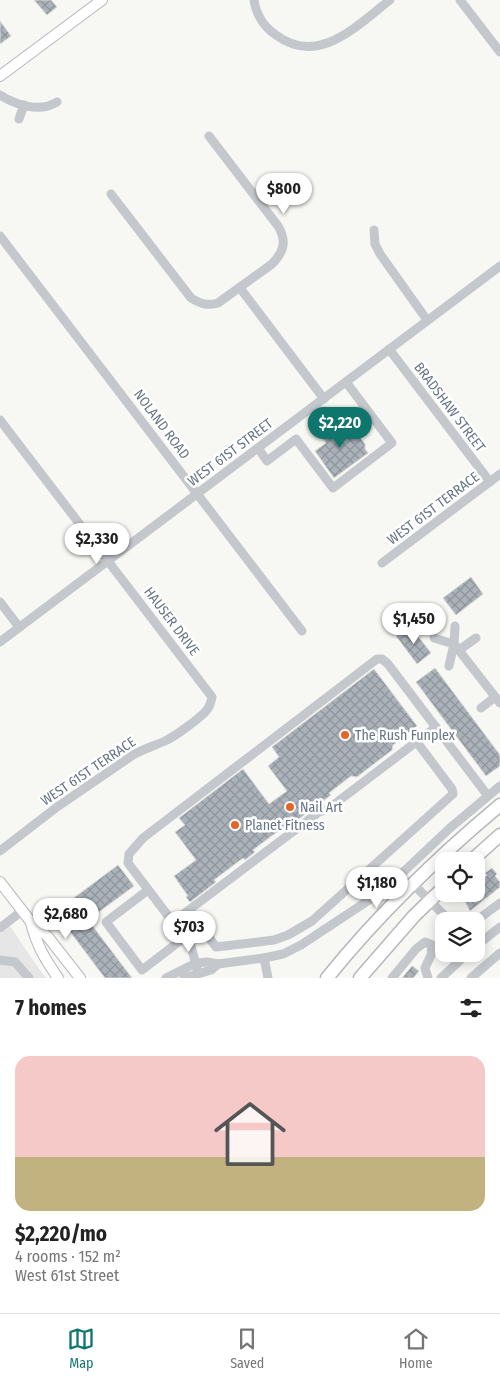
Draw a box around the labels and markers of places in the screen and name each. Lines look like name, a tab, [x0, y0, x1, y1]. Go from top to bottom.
pin: $800	[254, 172, 314, 215]
pin: $2,220	[299, 406, 381, 449]
pin: $2,330	[56, 522, 138, 565]
pin: $1,450	[373, 602, 455, 645]
place label: The Rush Funplex	[355, 727, 456, 744]
marker: The Rush Funplex	[339, 729, 351, 741]
place label: Nail Art	[300, 799, 343, 816]
marker: Nail Art	[284, 801, 296, 813]
place label: Planet Fitness	[245, 817, 325, 834]
marker: Planet Fitness	[229, 819, 241, 831]
pin: $1,180	[336, 866, 418, 909]
pin: $2,680	[25, 898, 107, 940]
pin: $703	[159, 910, 219, 953]

